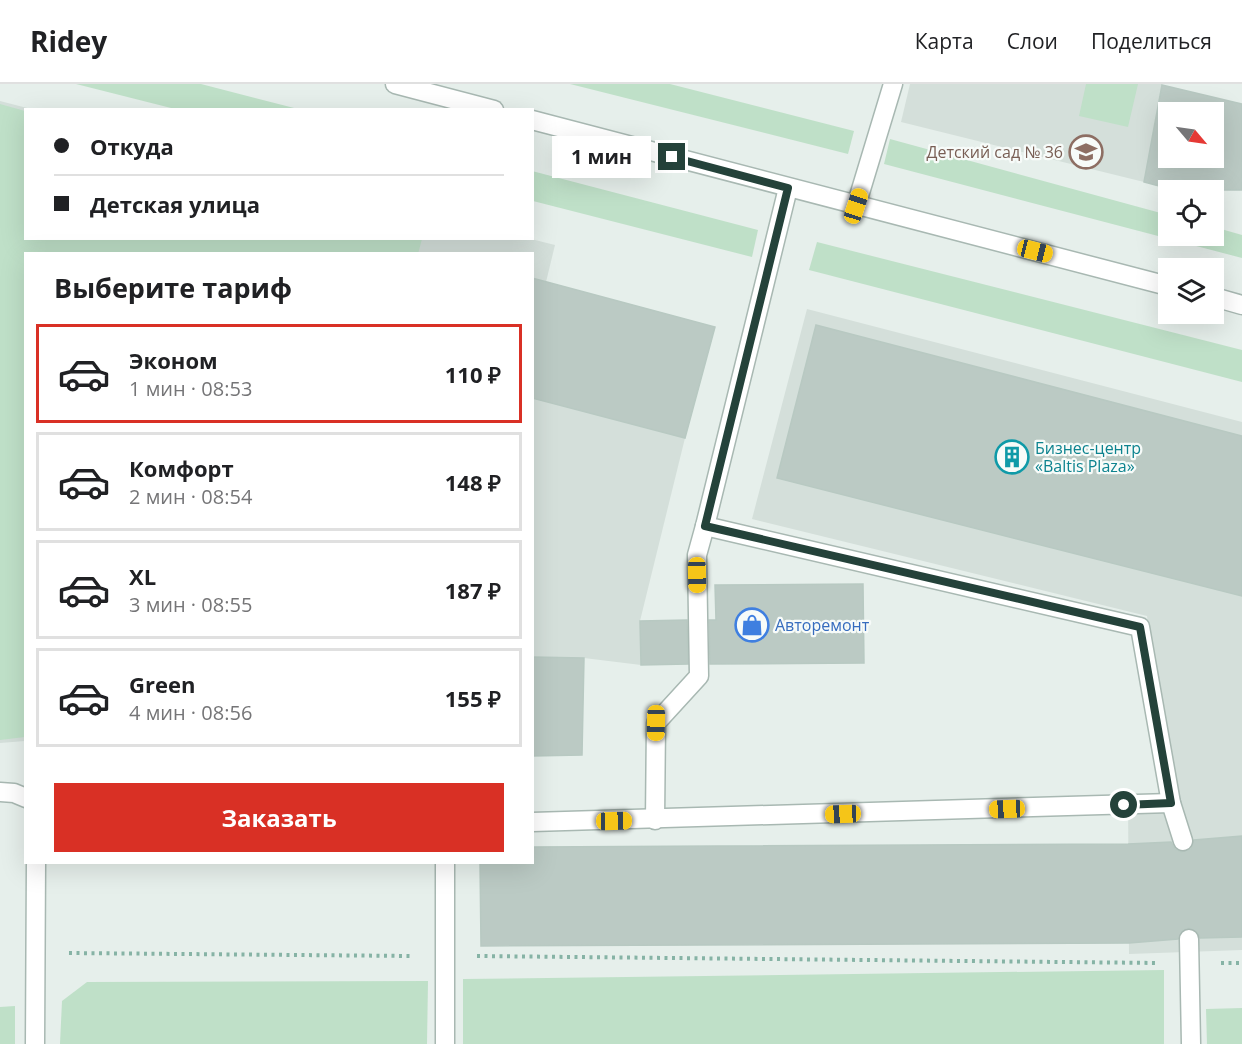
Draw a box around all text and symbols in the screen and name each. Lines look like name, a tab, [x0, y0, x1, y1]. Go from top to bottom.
text: Ridey	[30, 22, 107, 60]
text: Карта	[915, 27, 974, 55]
text: Слои	[1007, 27, 1058, 55]
text: Поделиться	[1091, 27, 1212, 55]
north arrow	[1158, 102, 1224, 168]
map controls	[1158, 102, 1224, 324]
text: Откуда	[90, 131, 174, 161]
school or university icon: Детский сад № 36	[1068, 134, 1104, 170]
callout: 1 мин	[552, 136, 651, 178]
place label: Детский сад № 36	[926, 141, 1063, 163]
text: 1 мин	[571, 143, 632, 170]
route end	[658, 143, 685, 170]
button: locate	[1158, 180, 1224, 246]
car	[842, 186, 870, 226]
text: Детская улица	[90, 189, 260, 219]
car	[1015, 238, 1055, 264]
button: layers	[1158, 258, 1224, 324]
text: Выберите тариф	[54, 269, 292, 306]
text: Эконом	[129, 345, 218, 375]
icon: car	[57, 347, 111, 401]
text: 110 ₽	[445, 359, 501, 389]
text: 1 мин · 08:53	[129, 375, 252, 402]
place label: Бизнес-центр «Baltis Plaza»	[1035, 437, 1141, 477]
building icon: Бизнес-центр «Baltis Plaza»	[994, 439, 1030, 475]
text: Комфорт	[129, 453, 234, 483]
icon: car	[57, 455, 111, 509]
text: 148 ₽	[445, 467, 501, 497]
text: 2 мин · 08:54	[129, 483, 252, 510]
car	[688, 557, 706, 593]
text: XL	[129, 561, 156, 591]
icon: car	[57, 563, 111, 617]
text: 187 ₽	[445, 575, 501, 605]
text: 3 мин · 08:55	[129, 591, 252, 618]
shop icon: Авторемонт	[734, 607, 770, 643]
place label: Авторемонт	[775, 614, 870, 636]
text: Green	[129, 669, 195, 699]
icon: car	[57, 671, 111, 725]
text: 155 ₽	[445, 683, 501, 713]
text: 4 мин · 08:56	[129, 699, 252, 726]
car	[647, 705, 665, 741]
button: Заказать	[54, 783, 504, 852]
route start	[1110, 791, 1137, 818]
car	[989, 799, 1025, 819]
car	[825, 804, 861, 824]
car	[596, 812, 632, 830]

